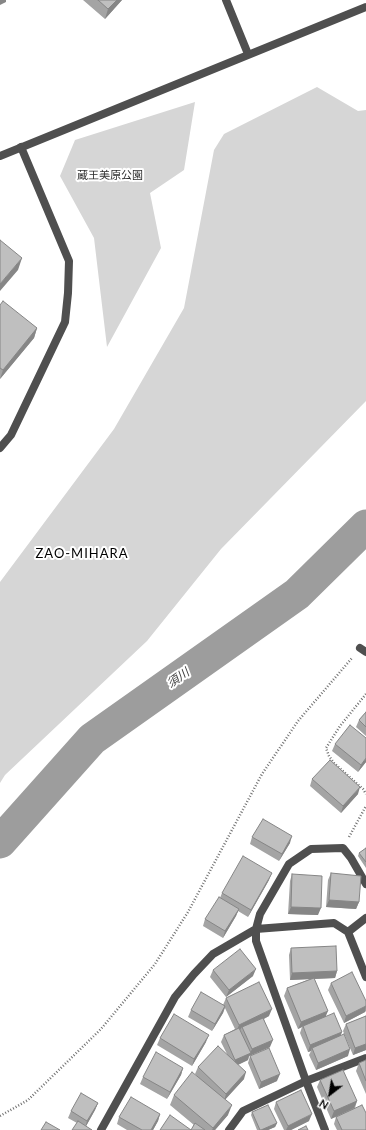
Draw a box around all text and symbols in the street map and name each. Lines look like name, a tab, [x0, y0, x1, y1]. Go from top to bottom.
park label: 蔵王美原公園	[77, 168, 143, 182]
district label: ZAO-MIHARA	[35, 546, 129, 562]
water label: 須川	[164, 665, 192, 691]
north arrow	[310, 1074, 350, 1114]
text: N	[317, 1097, 331, 1112]

